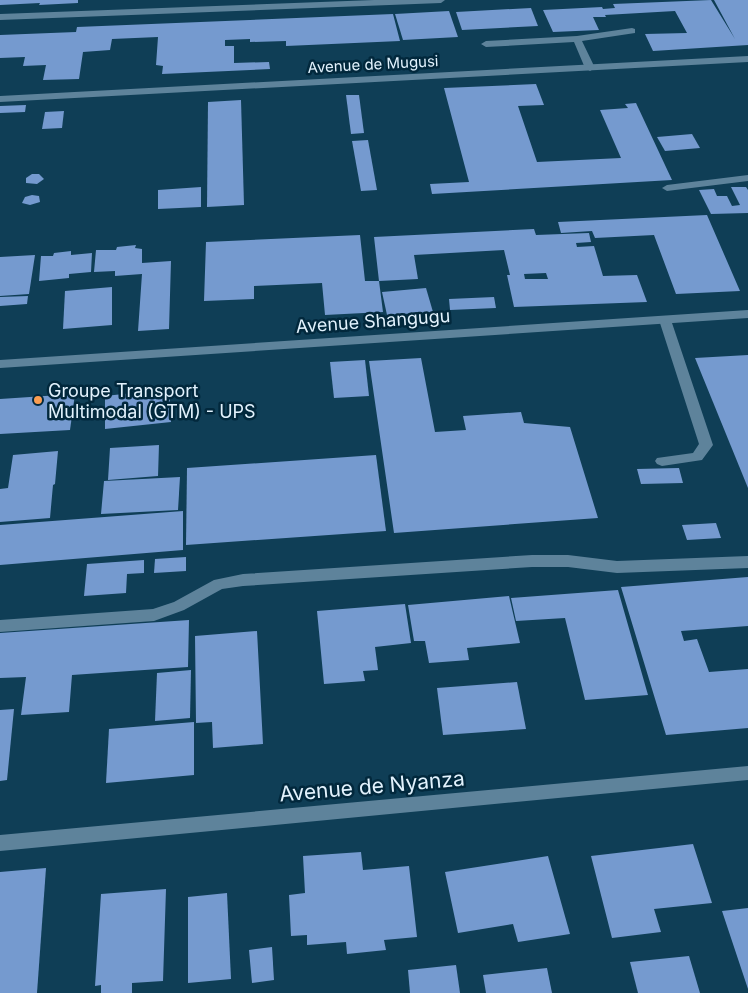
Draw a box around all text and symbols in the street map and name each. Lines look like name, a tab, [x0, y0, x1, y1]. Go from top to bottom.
street label: Avenue de Mugusi	[307, 51, 439, 77]
street label: Avenue Shangugu	[295, 305, 451, 337]
place label: Groupe Transport Multimodal (GTM) - UPS	[48, 380, 256, 422]
marker: Groupe Transport Multimodal (GTM) - UPS	[32, 394, 44, 406]
street label: Avenue de Nyanza	[278, 765, 466, 807]

